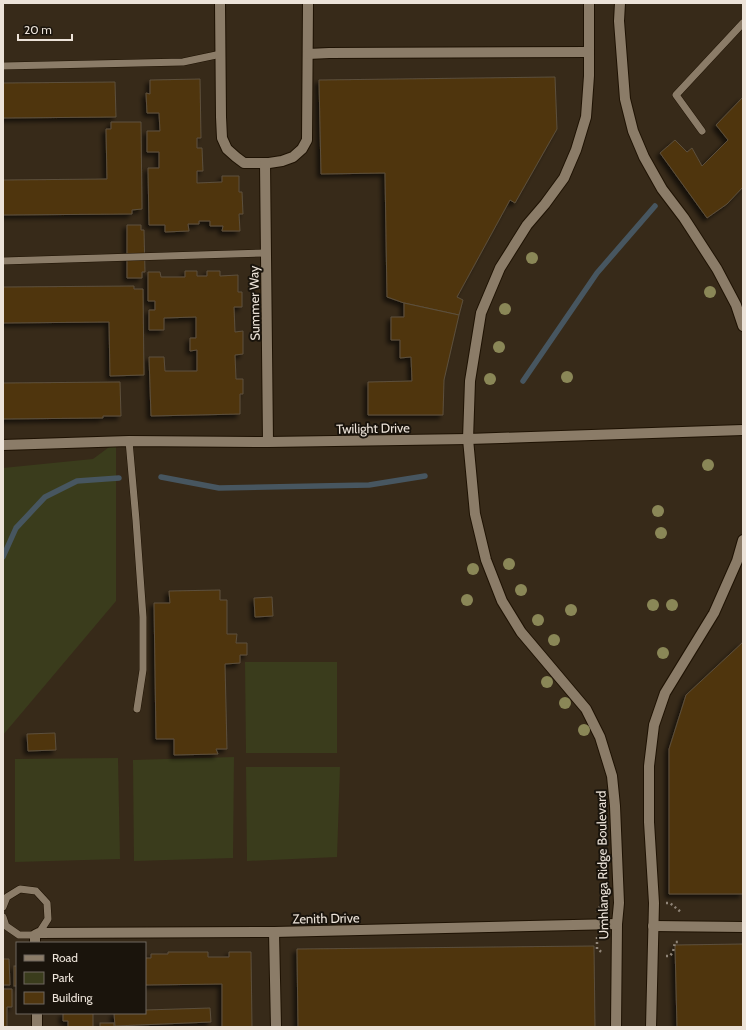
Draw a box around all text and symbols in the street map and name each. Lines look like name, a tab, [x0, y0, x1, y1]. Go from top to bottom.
scale bar	[18, 16, 72, 42]
text: 20 m	[24, 22, 52, 37]
street label: Summer Way	[245, 265, 263, 341]
street label: Twilight Drive	[336, 419, 410, 437]
street label: Umhlanga Ridge Boulevard	[593, 791, 611, 939]
street label: Zenith Drive	[292, 909, 360, 927]
legend	[16, 942, 146, 1014]
text: Road	[52, 950, 78, 965]
text: Park	[52, 970, 74, 985]
text: Building	[52, 990, 94, 1005]

